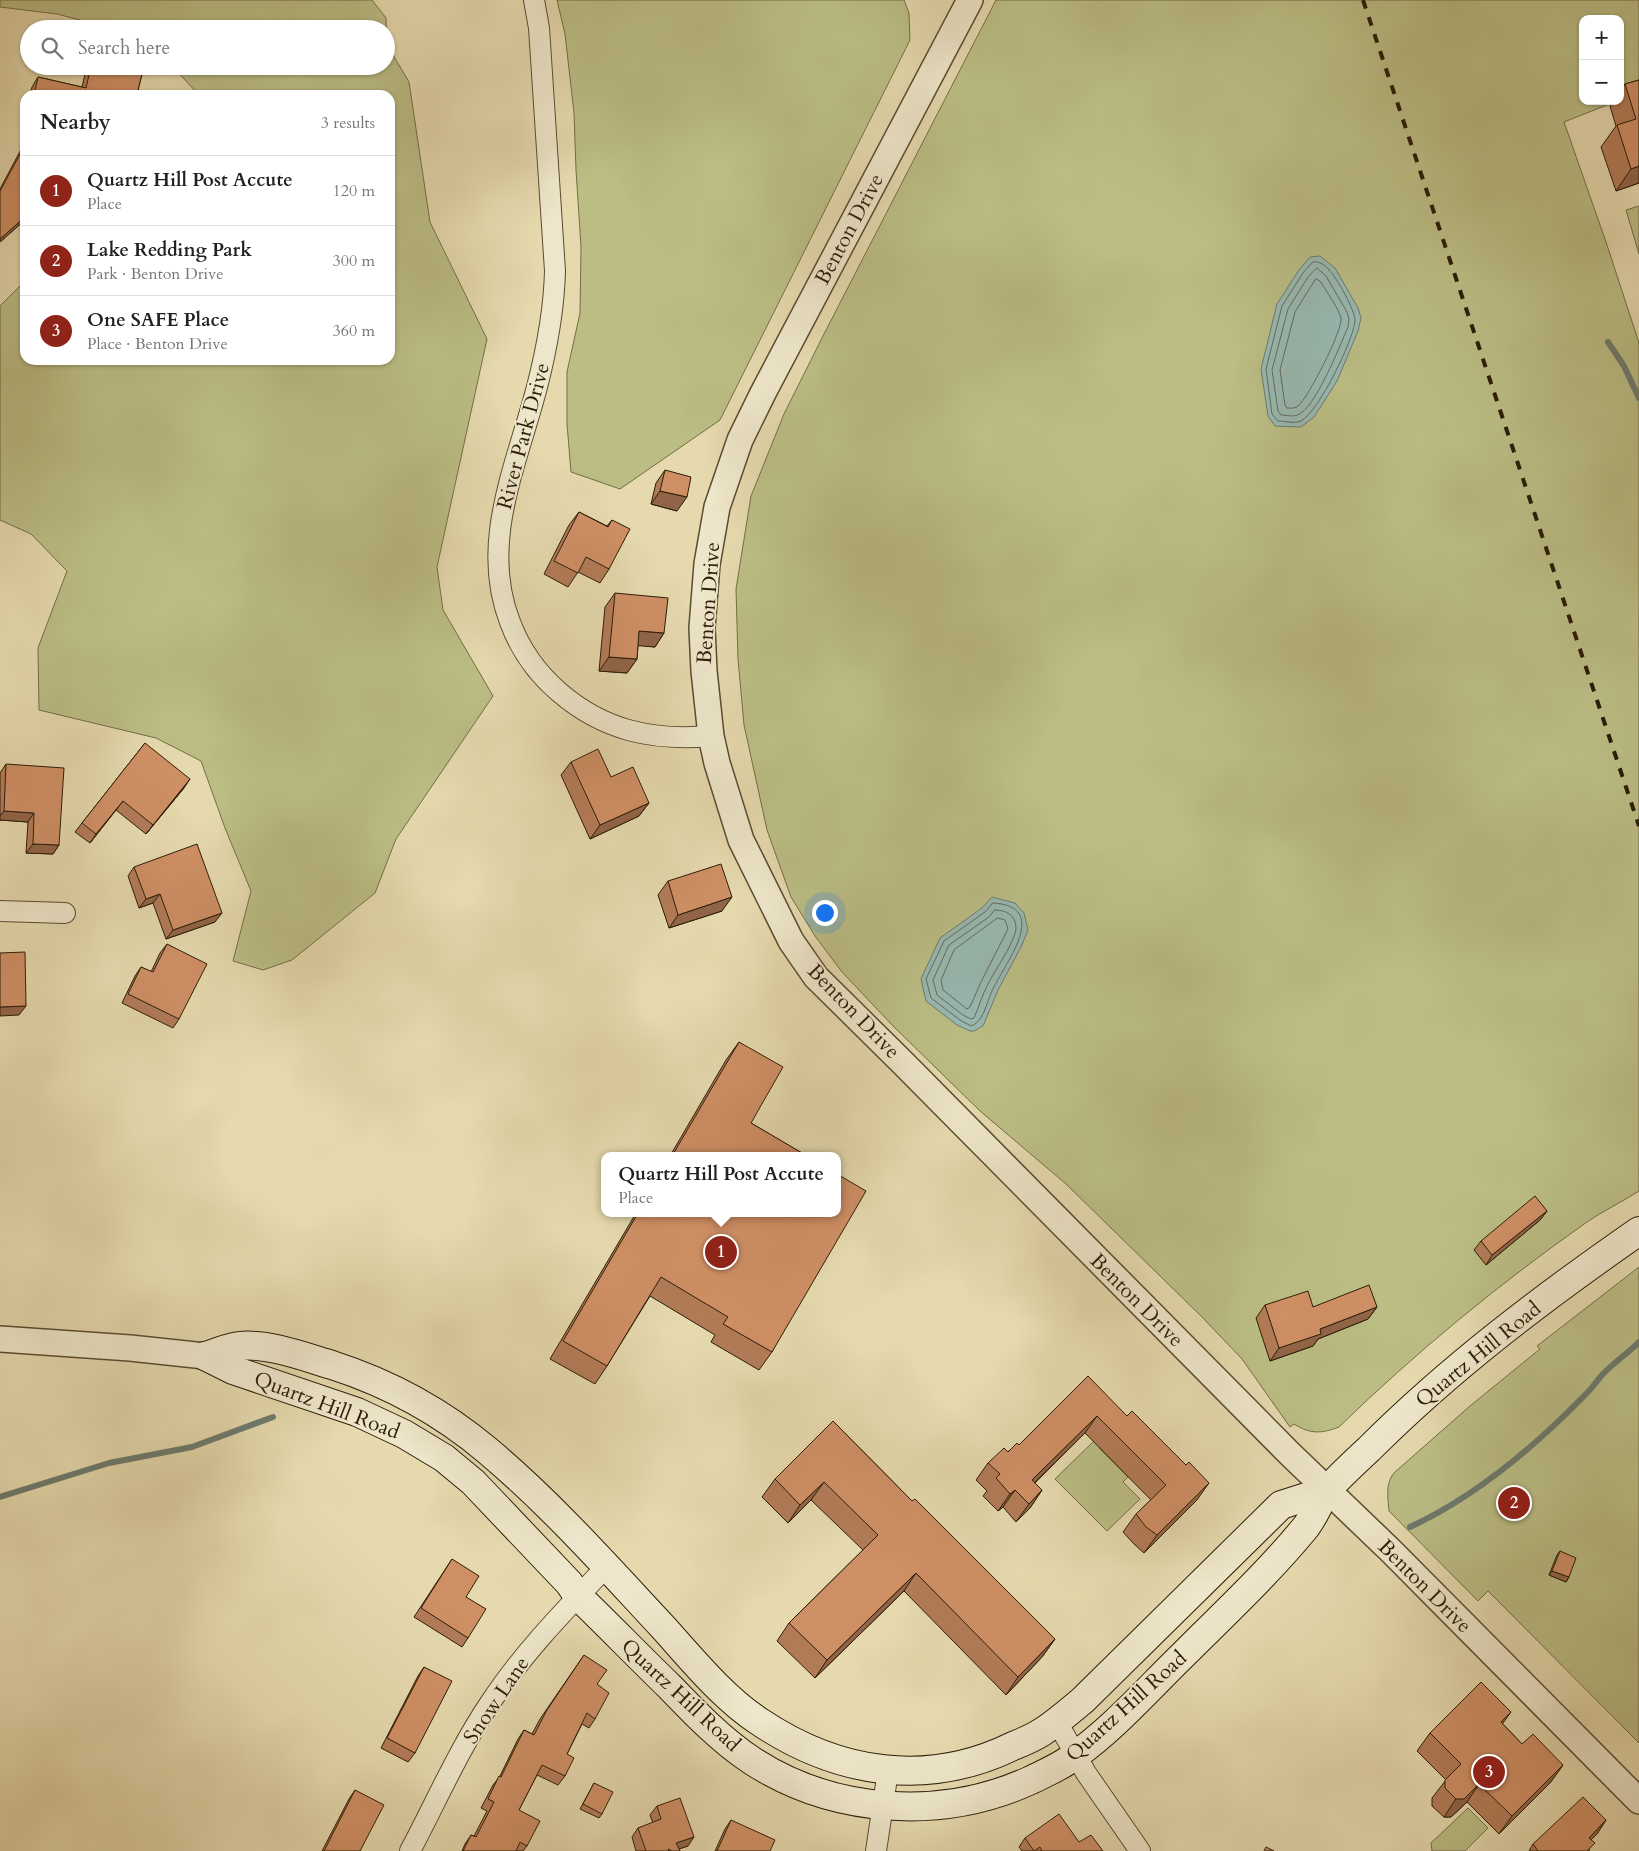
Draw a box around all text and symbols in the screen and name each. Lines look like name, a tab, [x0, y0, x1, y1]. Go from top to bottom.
map controls	[1579, 15, 1624, 105]
button: +	[1579, 15, 1624, 60]
search box	[20, 20, 395, 75]
icon: search	[38, 34, 66, 62]
text: Search here	[78, 35, 170, 61]
button: −	[1579, 60, 1624, 105]
text: Nearby	[40, 108, 111, 137]
text: 3 results	[321, 112, 375, 134]
text: Quartz Hill Post Accute	[87, 167, 293, 193]
street label: Benton Drive	[808, 169, 891, 290]
text: 1	[52, 180, 60, 202]
text: 120 m	[333, 180, 375, 202]
text: Place	[87, 193, 122, 215]
text: Lake Redding Park	[87, 237, 252, 263]
text: 2	[52, 250, 60, 272]
text: 300 m	[333, 250, 375, 272]
text: Park · Benton Drive	[87, 263, 223, 285]
text: One SAFE Place	[87, 307, 229, 333]
text: 3	[52, 320, 60, 342]
text: 360 m	[333, 320, 375, 342]
text: Place · Benton Drive	[87, 333, 228, 355]
street label: River Park Drive	[490, 360, 557, 513]
street label: Benton Drive	[690, 541, 727, 665]
your location	[812, 900, 838, 926]
street label: Benton Drive	[801, 957, 906, 1065]
popup	[601, 1152, 841, 1217]
text: Quartz Hill Post Accute	[618, 1161, 824, 1187]
text: Place	[618, 1187, 653, 1209]
pin: 1	[705, 1233, 737, 1271]
street label: Benton Drive	[1083, 1247, 1190, 1354]
street label: Quartz Hill Road	[1409, 1295, 1547, 1414]
street label: Quartz Hill Road	[250, 1364, 404, 1447]
pin: 2	[1498, 1484, 1530, 1522]
street label: Benton Drive	[1371, 1533, 1478, 1640]
street label: Quartz Hill Road	[614, 1632, 747, 1758]
street label: Quartz Hill Road	[1059, 1644, 1193, 1769]
street label: Snow Lane	[457, 1651, 536, 1750]
pin: 3	[1473, 1753, 1505, 1791]

